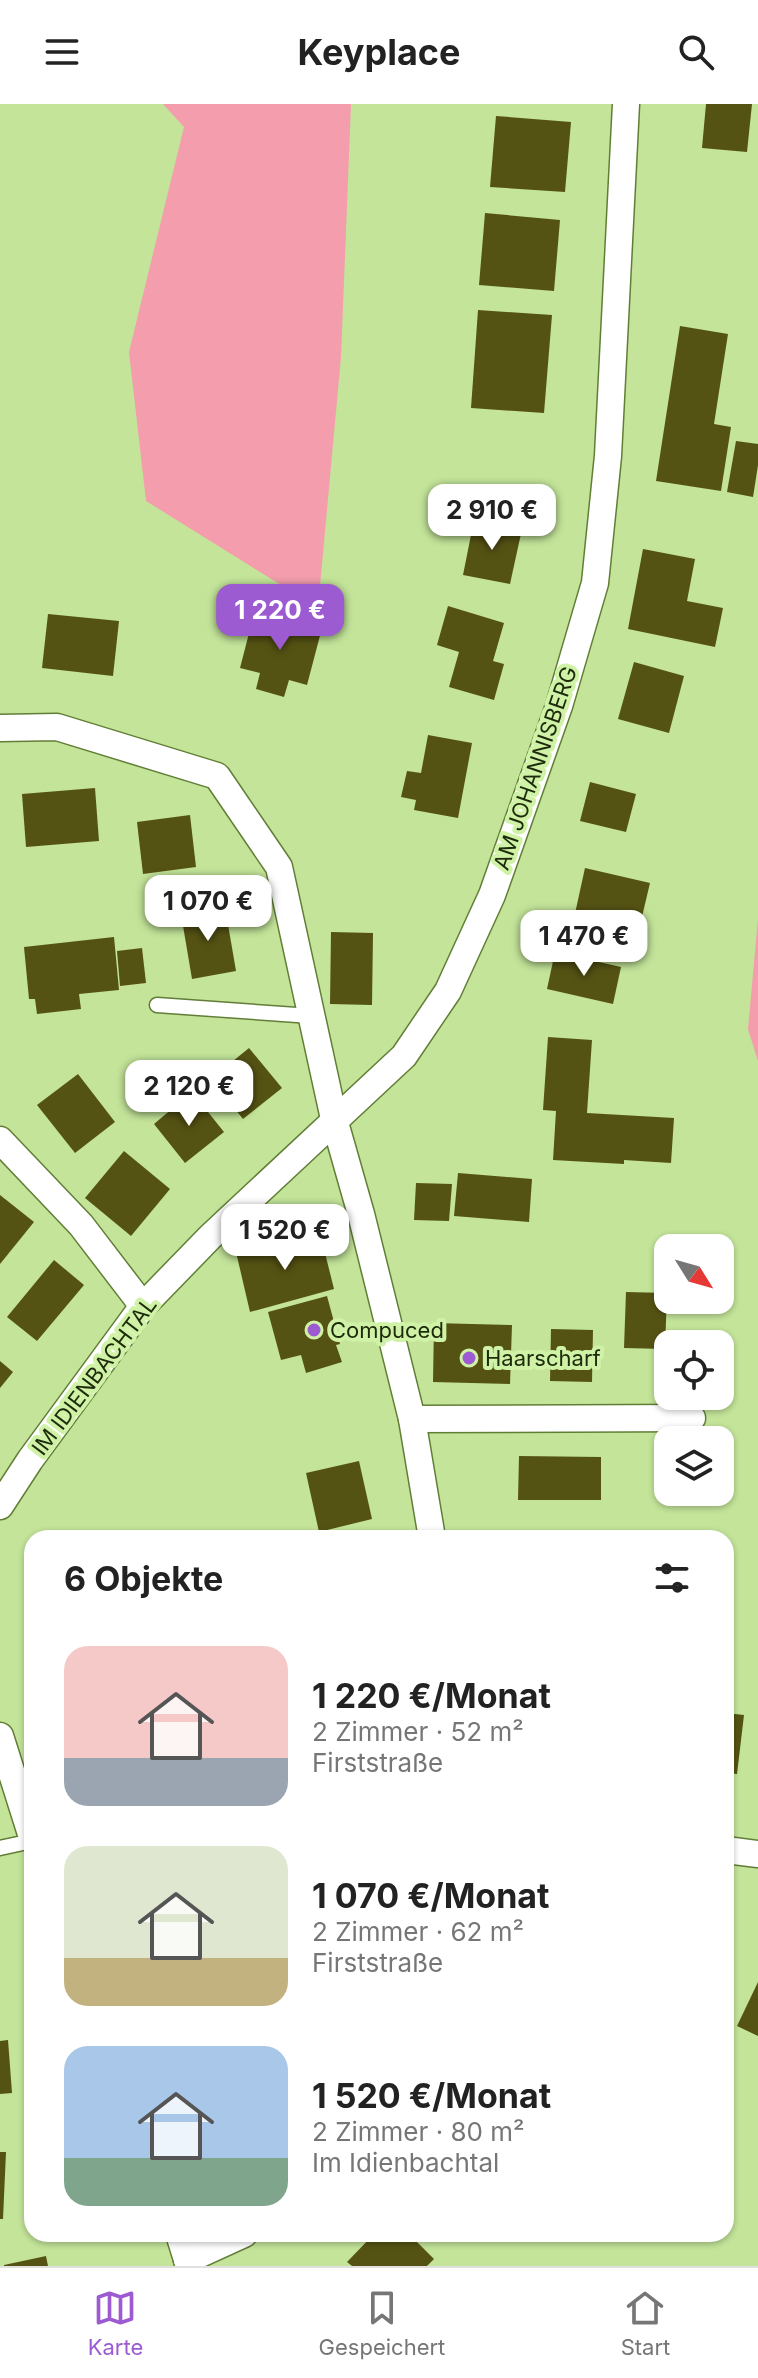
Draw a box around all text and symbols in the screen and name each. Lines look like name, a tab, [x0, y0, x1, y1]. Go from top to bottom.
icon: menu	[40, 30, 84, 74]
text: Keyplace	[298, 30, 460, 74]
icon: search	[674, 30, 718, 74]
pin: 2 910 €	[418, 484, 566, 552]
text: 2 910 €	[446, 494, 538, 525]
pin: 1 220 €	[206, 584, 354, 652]
text: 1 220 €	[234, 594, 326, 625]
street label: AM JOHANNISBERG	[488, 663, 582, 873]
pin: 1 070 €	[134, 875, 282, 943]
text: 1 070 €	[163, 885, 253, 916]
pin: 1 470 €	[510, 910, 658, 978]
text: 1 470 €	[538, 920, 630, 951]
pin: 2 120 €	[115, 1060, 263, 1128]
text: 2 120 €	[143, 1070, 235, 1101]
pin: 1 520 €	[211, 1204, 359, 1272]
text: 1 520 €	[239, 1214, 331, 1245]
north arrow	[654, 1234, 734, 1314]
map controls	[654, 1234, 734, 1506]
street label: IM IDIENBACHTAL	[26, 1292, 162, 1460]
place label: Compuced	[330, 1317, 444, 1343]
marker: Compuced	[305, 1321, 323, 1339]
button: locate	[654, 1330, 734, 1410]
place label: Haarscharf	[485, 1345, 601, 1371]
marker: Haarscharf	[460, 1349, 478, 1367]
button: layers	[654, 1426, 734, 1506]
icon: filters	[650, 1556, 694, 1600]
text: 6 Objekte	[64, 1558, 223, 1599]
text: 1 220 €/Monat	[312, 1675, 551, 1716]
icon: home	[128, 1678, 224, 1774]
text: 2 Zimmer · 52 m²	[312, 1716, 524, 1747]
text: Firststraße	[312, 1747, 443, 1778]
text: 1 070 €/Monat	[312, 1875, 550, 1916]
icon: home	[128, 1878, 224, 1974]
text: 2 Zimmer · 62 m²	[312, 1916, 524, 1947]
text: Firststraße	[312, 1947, 443, 1978]
text: 1 520 €/Monat	[312, 2075, 551, 2116]
icon: home	[128, 2078, 224, 2174]
text: 2 Zimmer · 80 m²	[312, 2116, 525, 2147]
text: Im Idienbachtal	[312, 2147, 499, 2178]
tab: Karte	[88, 2286, 143, 2360]
tab: Gespeichert	[319, 2286, 445, 2360]
tab: Start	[621, 2286, 670, 2360]

